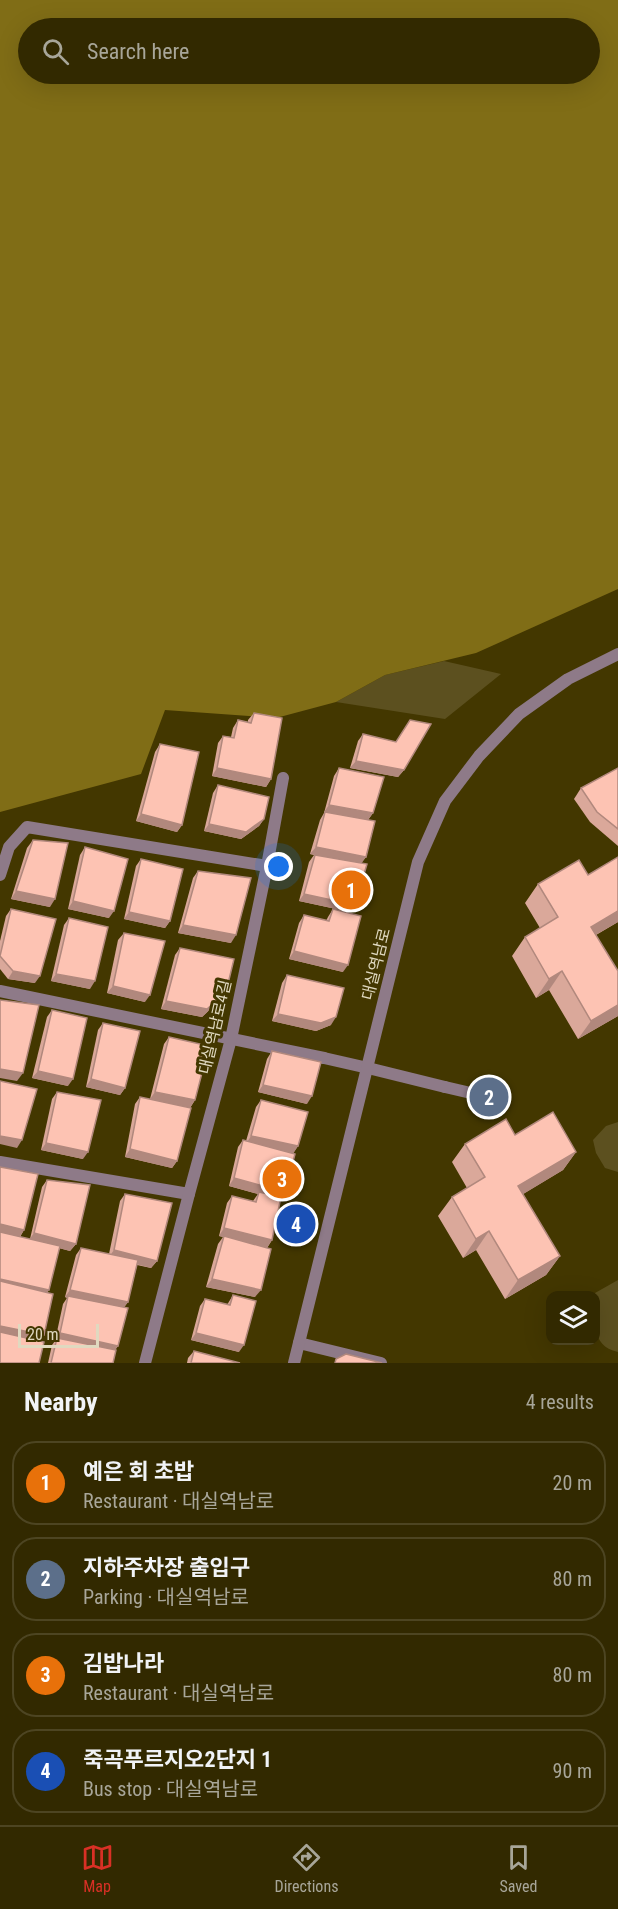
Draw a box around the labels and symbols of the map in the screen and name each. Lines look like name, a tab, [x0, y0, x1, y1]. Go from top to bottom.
your location	[264, 852, 293, 881]
pin: 1	[332, 868, 370, 912]
street label: 대실역남로	[358, 926, 394, 1002]
street label: 대실역남로4길	[195, 978, 235, 1076]
pin: 2	[470, 1074, 508, 1120]
pin: 3	[262, 1156, 302, 1202]
pin: 4	[276, 1202, 316, 1246]
scale bar	[18, 1321, 99, 1348]

